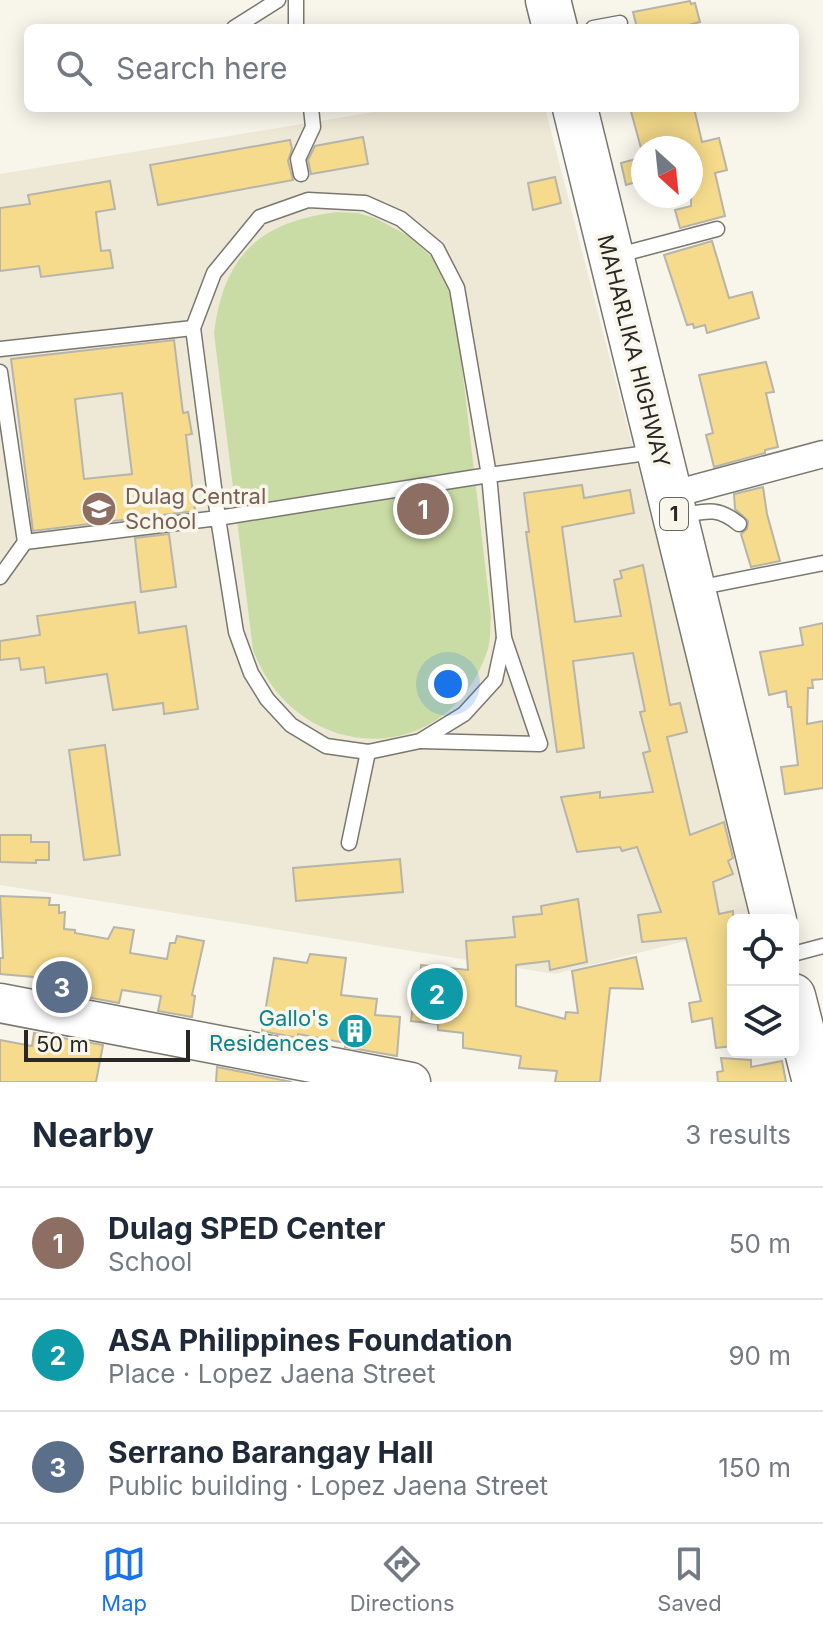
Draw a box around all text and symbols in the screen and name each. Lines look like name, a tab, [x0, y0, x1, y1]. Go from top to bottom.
search box	[24, 24, 799, 112]
icon: search	[52, 46, 96, 90]
text: Search here	[116, 50, 288, 86]
north arrow	[631, 136, 703, 208]
street label: MAHARLIKA HIGHWAY	[592, 232, 676, 470]
pin: 1	[397, 479, 449, 539]
place label: Dulag Central School	[125, 483, 266, 534]
school or university icon: Dulag Central School	[80, 490, 118, 528]
road number: 1	[660, 498, 688, 530]
your location	[428, 664, 468, 704]
map controls	[727, 914, 799, 1058]
button: locate	[727, 914, 799, 986]
pin: 3	[36, 957, 88, 1017]
pin: 2	[411, 964, 463, 1024]
button: layers	[727, 986, 799, 1058]
place label: Gallo's Residences	[209, 1005, 329, 1056]
building icon: Gallo's Residences	[336, 1012, 374, 1050]
scale bar	[24, 1026, 190, 1062]
text: 50 m	[36, 1031, 89, 1057]
text: Nearby	[32, 1114, 154, 1155]
text: 3 results	[685, 1119, 791, 1150]
text: Dulag SPED Center	[108, 1210, 386, 1246]
text: 1	[52, 1228, 64, 1259]
text: 50 m	[729, 1228, 791, 1259]
text: School	[108, 1246, 192, 1277]
text: ASA Philippines Foundation	[108, 1322, 513, 1358]
text: 2	[50, 1340, 66, 1371]
text: 90 m	[728, 1340, 791, 1371]
text: Place · Lopez Jaena Street	[108, 1358, 436, 1389]
text: Serrano Barangay Hall	[108, 1434, 434, 1470]
text: 3	[50, 1452, 66, 1483]
text: 150 m	[718, 1452, 791, 1483]
text: Public building · Lopez Jaena Street	[108, 1470, 548, 1501]
tab: Map	[101, 1542, 147, 1616]
tab: Directions	[350, 1542, 455, 1616]
tab: Saved	[657, 1542, 722, 1616]

